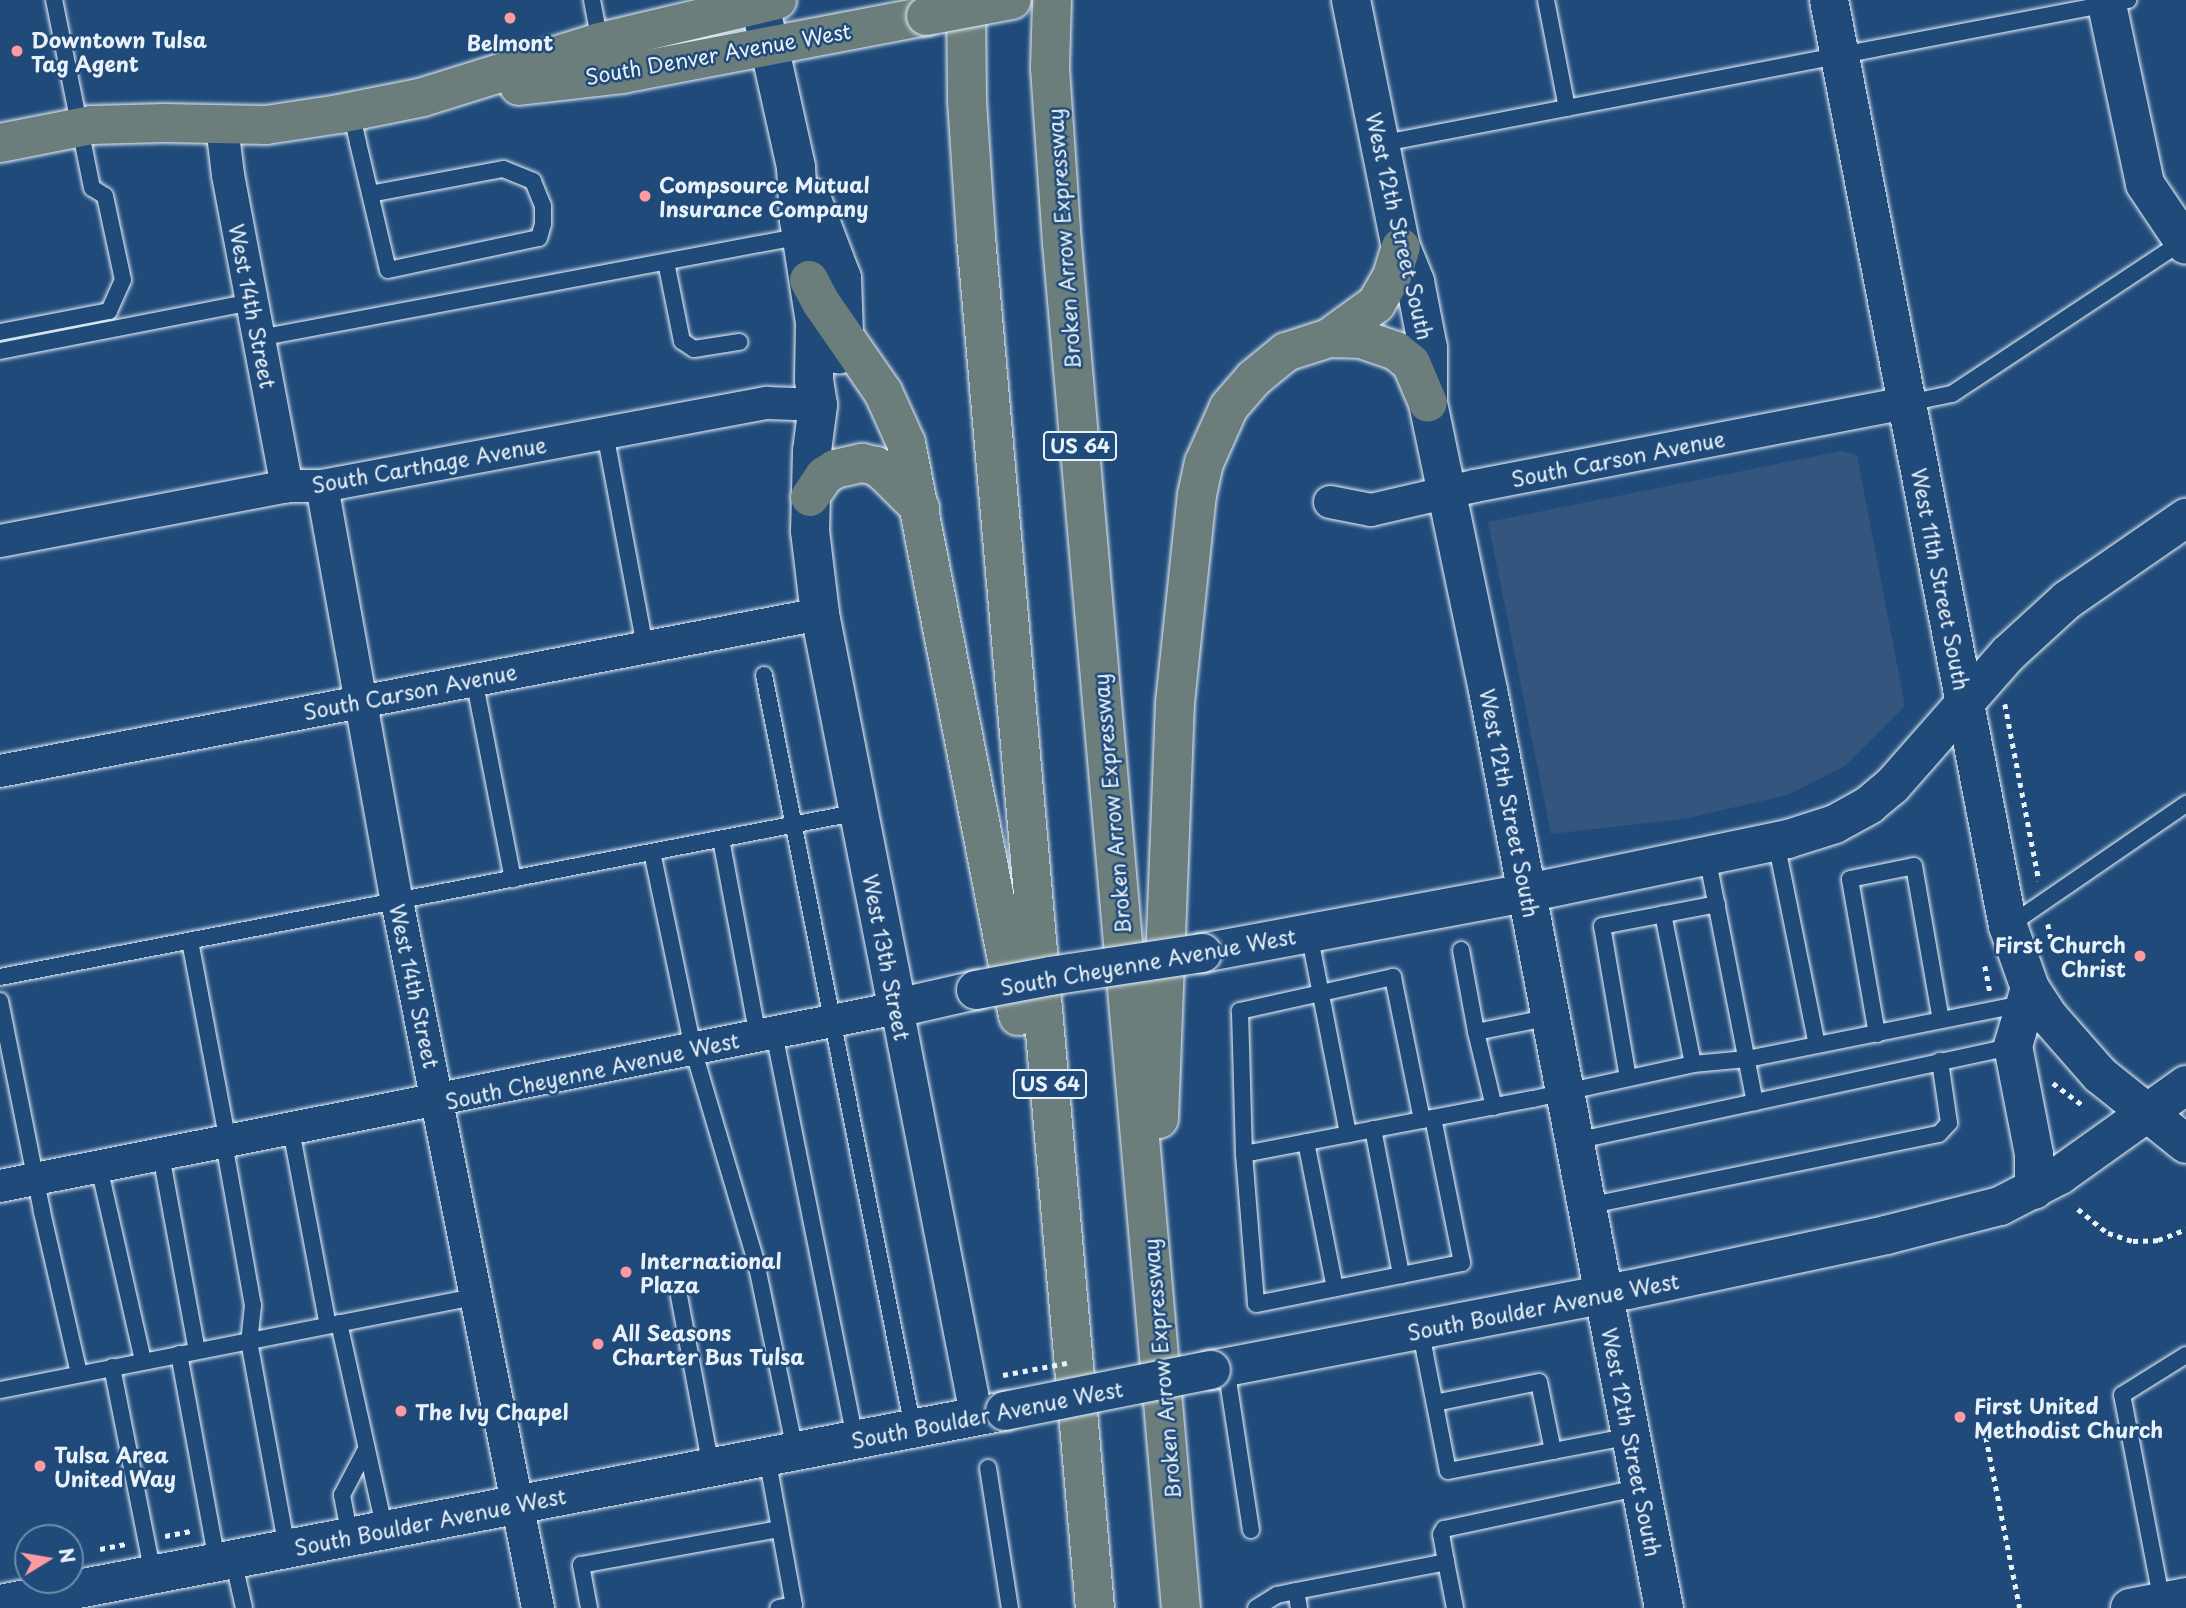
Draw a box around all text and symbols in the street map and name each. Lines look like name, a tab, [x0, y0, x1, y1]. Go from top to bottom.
marker: Belmont	[502, 10, 518, 26]
street label: South Denver Avenue West	[583, 17, 853, 89]
place label: Downtown Tulsa Tag Agent	[31, 26, 207, 76]
place label: Belmont	[467, 29, 553, 55]
marker: Downtown Tulsa Tag Agent	[9, 43, 25, 59]
street label: Broken Arrow Expressway	[1041, 105, 1085, 373]
street label: West 12th Street South	[1361, 109, 1439, 343]
place label: Compsource Mutual Insurance Company	[659, 171, 870, 221]
marker: Compsource Mutual Insurance Company	[637, 188, 653, 204]
street label: West 14th Street	[225, 221, 281, 391]
street label: South Carson Avenue	[1509, 425, 1727, 491]
road number: US 64	[1043, 430, 1117, 462]
street label: South Carthage Avenue	[309, 431, 549, 497]
street label: West 11th Street South	[1907, 464, 1975, 694]
street label: South Carson Avenue	[301, 658, 519, 724]
street label: Broken Arrow Expressway	[1087, 670, 1135, 938]
street label: West 12th Street South	[1475, 685, 1545, 921]
street label: West 13th Street	[859, 872, 915, 1042]
street label: West 14th Street	[385, 901, 445, 1071]
street label: South Cheyenne Avenue West	[999, 923, 1297, 999]
place label: First Church Christ	[1994, 931, 2126, 981]
marker: First Church Christ	[2132, 948, 2148, 964]
street label: South Cheyenne Avenue West	[444, 1027, 740, 1113]
road number: US 64	[1013, 1068, 1087, 1100]
street label: Broken Arrow Expressway	[1137, 1235, 1185, 1503]
place label: International Plaza	[640, 1247, 781, 1297]
marker: International Plaza	[618, 1264, 634, 1280]
street label: South Boulder Avenue West	[1405, 1267, 1681, 1345]
place label: All Seasons Charter Bus Tulsa	[612, 1319, 804, 1369]
street label: West 12th Street South	[1597, 1324, 1667, 1560]
marker: All Seasons Charter Bus Tulsa	[590, 1336, 606, 1352]
street label: South Boulder Avenue West	[849, 1375, 1125, 1453]
place label: First United Methodist Church	[1974, 1392, 2164, 1442]
place label: The Ivy Chapel	[415, 1398, 571, 1424]
marker: The Ivy Chapel	[393, 1403, 409, 1419]
marker: First United Methodist Church	[1952, 1409, 1968, 1425]
place label: Tulsa Area United Way	[54, 1441, 178, 1491]
marker: Tulsa Area United Way	[32, 1458, 48, 1474]
street label: South Boulder Avenue West	[292, 1482, 568, 1560]
north arrow	[14, 1524, 84, 1594]
text: N	[52, 1545, 83, 1565]

